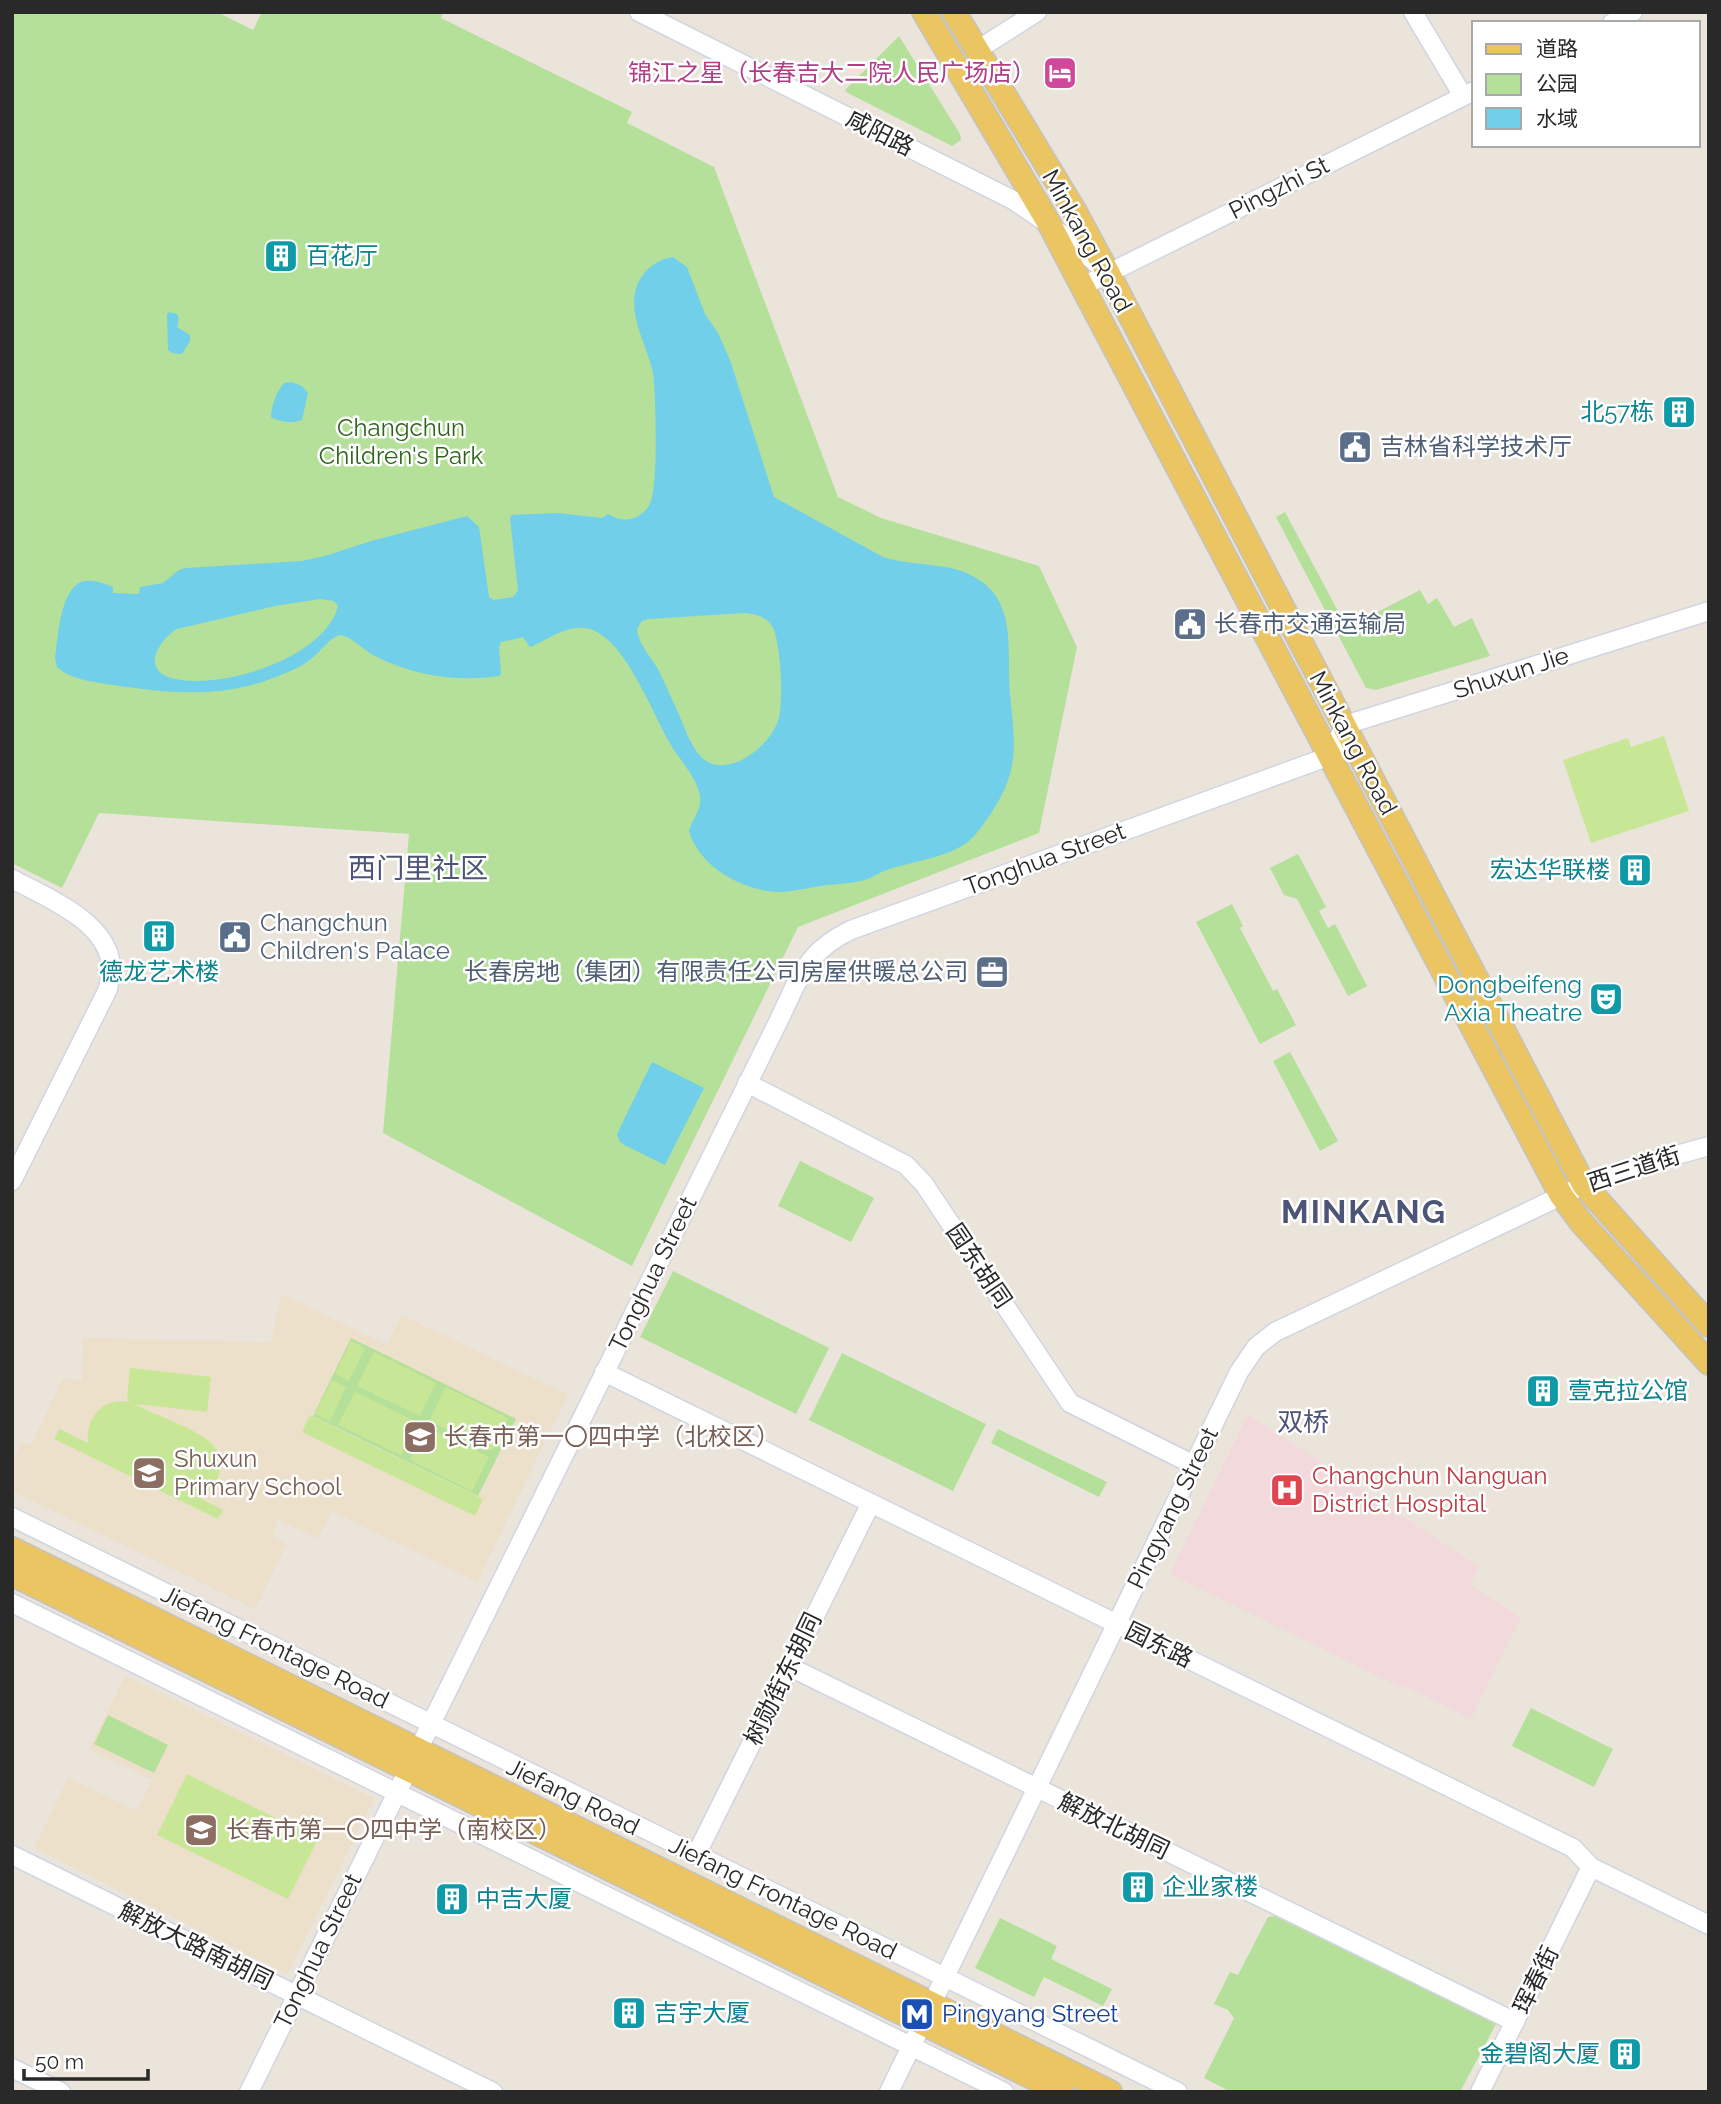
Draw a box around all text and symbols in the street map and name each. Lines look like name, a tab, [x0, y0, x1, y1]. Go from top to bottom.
legend	[1472, 21, 1700, 147]
text: 道路	[1536, 36, 1578, 61]
hotel icon: 锦江之星（长春吉大二院人民广场店）	[1041, 54, 1079, 92]
place label: 锦江之星（长春吉大二院人民广场店）	[628, 58, 1036, 87]
text: 公园	[1536, 71, 1578, 96]
street label: 咸阳路	[842, 103, 919, 162]
text: 水域	[1536, 106, 1578, 131]
street label: Pingzhi St	[1224, 150, 1334, 225]
street label: Minkang Road	[1036, 164, 1139, 317]
building icon: 百花厅	[262, 237, 300, 275]
place label: 百花厅	[306, 241, 378, 270]
building icon: 北57栋	[1660, 393, 1698, 431]
place label: 北57栋	[1580, 397, 1654, 426]
park label: Changchun Children's Park	[319, 413, 483, 470]
public building icon: 吉林省科学技术厅	[1336, 428, 1374, 466]
place label: 吉林省科学技术厅	[1380, 432, 1572, 461]
public building icon: 长春市交通运输局	[1171, 605, 1209, 643]
place label: 长春市交通运输局	[1214, 609, 1406, 638]
street label: Shuxun Jie	[1450, 640, 1572, 705]
street label: Minkang Road	[1303, 666, 1403, 820]
street label: Tonghua Street	[960, 816, 1129, 901]
building icon: 宏达华联楼	[1616, 851, 1654, 889]
district label: 西门里社区	[348, 852, 488, 885]
place label: 宏达华联楼	[1490, 855, 1610, 884]
place label: Changchun Children's Palace	[260, 908, 450, 965]
building icon: 德龙艺术楼	[140, 917, 178, 955]
public building icon: Changchun Children's Palace	[216, 918, 254, 956]
office icon: 长春房地（集团）有限责任公司房屋供暖总公司	[973, 953, 1011, 991]
place label: 德龙艺术楼	[99, 957, 219, 986]
place label: 长春房地（集团）有限责任公司房屋供暖总公司	[464, 957, 968, 986]
place label: Dongbeifeng Axia Theatre	[1437, 970, 1582, 1027]
theatre icon: Dongbeifeng Axia Theatre	[1587, 980, 1625, 1018]
street label: 西三道街	[1584, 1140, 1684, 1197]
street label: Tonghua Street	[602, 1191, 703, 1356]
district label: MINKANG	[1281, 1193, 1447, 1230]
street label: 园东胡同	[941, 1218, 1018, 1314]
building icon: 壹克拉公馆	[1524, 1372, 1562, 1410]
place label: 壹克拉公馆	[1568, 1376, 1688, 1405]
district label: 双桥	[1277, 1407, 1329, 1437]
school or university icon: 长春市第一〇四中学（北校区）	[401, 1418, 439, 1456]
place label: 长春市第一〇四中学（北校区）	[444, 1422, 780, 1451]
street label: Pingyang Street	[1121, 1422, 1224, 1593]
place label: Shuxun Primary School	[174, 1444, 342, 1501]
school or university icon: Shuxun Primary School	[130, 1454, 168, 1492]
place label: Changchun Nanguan District Hospital	[1312, 1461, 1548, 1518]
hospital icon: Changchun Nanguan District Hospital	[1268, 1471, 1306, 1509]
street label: Jiefang Frontage Road	[157, 1579, 394, 1714]
street label: 树勋街东胡同	[738, 1608, 827, 1750]
street label: 园东路	[1121, 1616, 1198, 1673]
street label: Jiefang Road	[502, 1752, 644, 1841]
street label: 解放北胡同	[1054, 1786, 1175, 1865]
school or university icon: 长春市第一〇四中学（南校区）	[182, 1811, 220, 1849]
place label: 长春市第一〇四中学（南校区）	[226, 1815, 562, 1844]
street label: Jiefang Frontage Road	[665, 1830, 902, 1965]
street label: Tonghua Street	[267, 1868, 368, 2033]
building icon: 企业家楼	[1119, 1868, 1157, 1906]
place label: 企业家楼	[1162, 1872, 1258, 1901]
building icon: 中吉大厦	[433, 1880, 471, 1918]
place label: 中吉大厦	[476, 1884, 572, 1913]
street label: 解放大路南胡同	[114, 1896, 278, 1995]
street label: 珲春街	[1507, 1941, 1564, 2018]
building icon: 吉宇大厦	[610, 1994, 648, 2032]
metro station icon: Pingyang Street	[898, 1995, 936, 2033]
place label: 吉宇大厦	[654, 1998, 750, 2027]
place label: Pingyang Street	[942, 1999, 1118, 2028]
building icon: 金碧阁大厦	[1606, 2035, 1644, 2073]
scale bar	[24, 2038, 149, 2082]
place label: 金碧阁大厦	[1480, 2039, 1600, 2068]
text: 50 m	[35, 2049, 84, 2074]

